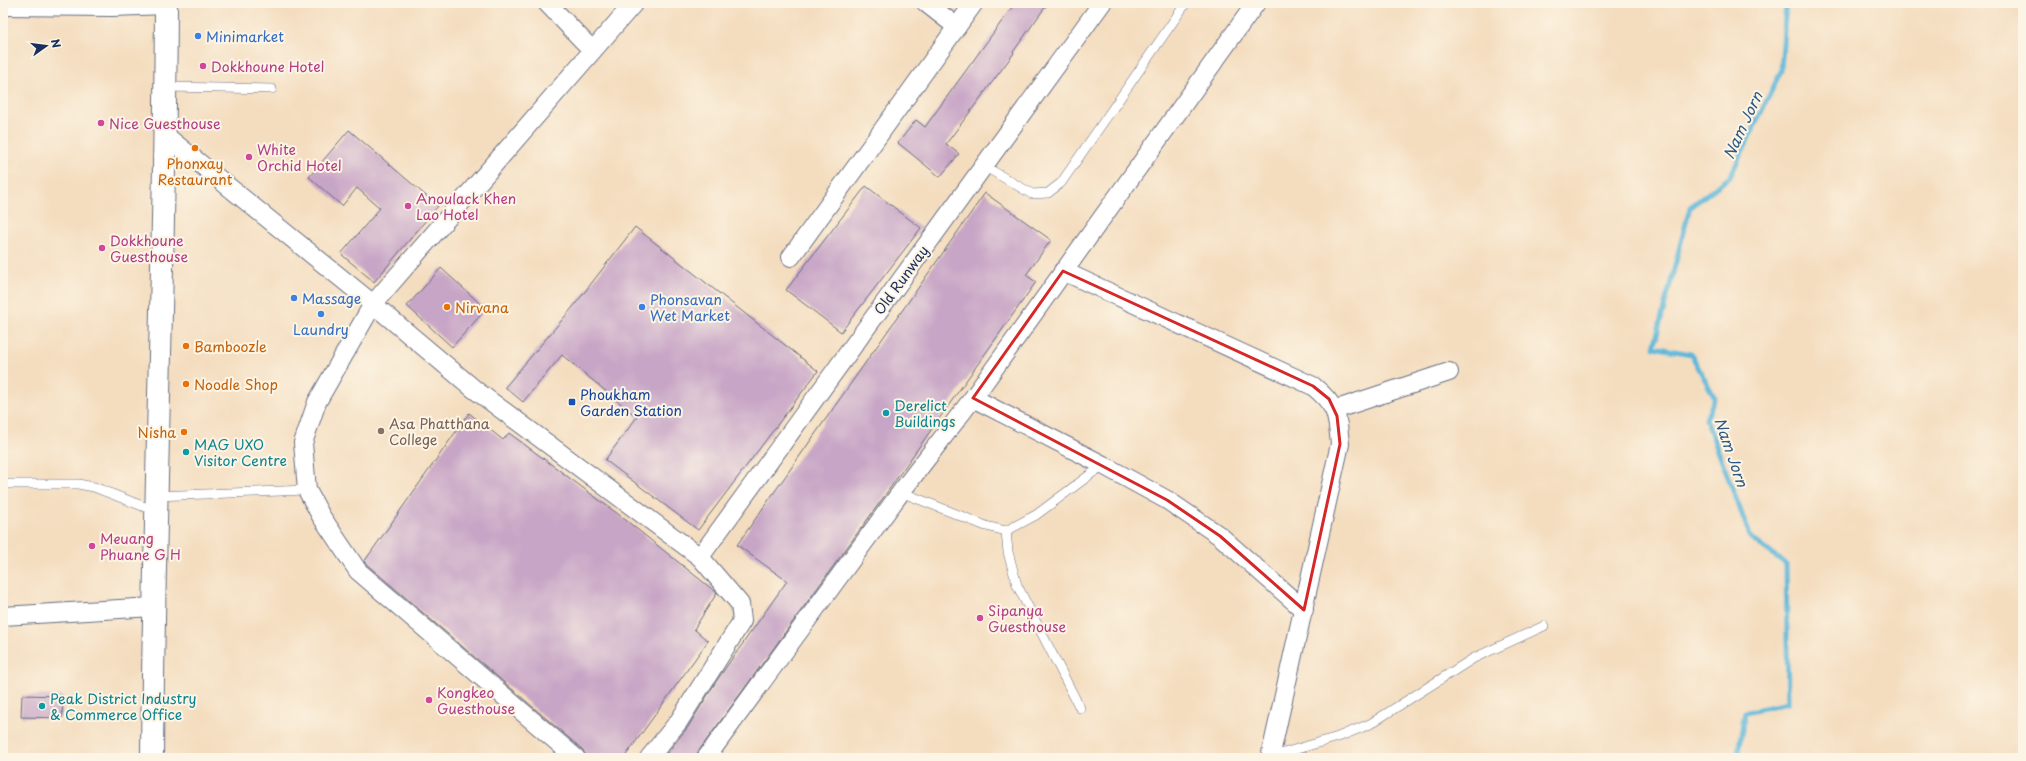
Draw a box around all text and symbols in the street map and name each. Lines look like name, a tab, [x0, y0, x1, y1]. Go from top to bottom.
north arrow	[26, 26, 66, 66]
place label: Minimarket	[206, 26, 284, 47]
marker: Minimarket	[193, 31, 203, 41]
text: N	[47, 37, 66, 50]
place label: Dokkhoune Hotel	[211, 56, 324, 77]
marker: Dokkhoune Hotel	[198, 61, 208, 71]
water label: Nam Jorn	[1716, 87, 1768, 162]
place label: Nice Guesthouse	[109, 113, 221, 134]
marker: Nice Guesthouse	[96, 118, 106, 128]
place label: White Orchid Hotel	[257, 139, 342, 176]
marker: Phonxay Restaurant	[190, 143, 200, 153]
marker: White Orchid Hotel	[244, 152, 254, 162]
place label: Phonxay Restaurant	[158, 153, 233, 190]
place label: Anoulack Khen Lao Hotel	[416, 188, 516, 225]
marker: Anoulack Khen Lao Hotel	[403, 201, 413, 211]
place label: Dokkhoune Guesthouse	[110, 230, 188, 267]
street label: Old Runway	[869, 241, 933, 319]
marker: Dokkhoune Guesthouse	[97, 243, 107, 253]
place label: Massage	[302, 288, 361, 309]
place label: Phonsavan Wet Market	[650, 289, 730, 326]
marker: Massage	[289, 293, 299, 303]
place label: Nirvana	[455, 297, 509, 318]
marker: Nirvana	[442, 302, 452, 312]
marker: Phonsavan Wet Market	[637, 302, 647, 312]
marker: Laundry	[316, 309, 326, 319]
place label: Laundry	[293, 319, 349, 340]
place label: Bamboozle	[194, 336, 267, 357]
marker: Bamboozle	[181, 341, 191, 351]
place label: Noodle Shop	[194, 374, 278, 395]
marker: Noodle Shop	[181, 379, 191, 389]
place label: Phoukham Garden Station	[580, 384, 682, 421]
place label: Derelict Buildings	[894, 395, 955, 432]
marker: Phoukham Garden Station	[567, 397, 577, 407]
marker: Derelict Buildings	[881, 408, 891, 418]
place label: Asa Phatthana College	[389, 413, 490, 450]
water label: Nam Jorn	[1709, 414, 1755, 491]
place label: Nisha	[137, 422, 176, 443]
marker: Asa Phatthana College	[376, 426, 386, 436]
marker: Nisha	[179, 427, 189, 437]
place label: MAG UXO Visitor Centre	[194, 434, 287, 471]
marker: MAG UXO Visitor Centre	[181, 447, 191, 457]
place label: Meuang Phuane G H	[100, 528, 181, 565]
marker: Meuang Phuane G H	[87, 541, 97, 551]
place label: Sipanya Guesthouse	[988, 600, 1066, 637]
marker: Sipanya Guesthouse	[975, 613, 985, 623]
place label: Kongkeo Guesthouse	[437, 682, 515, 719]
place label: Peak District Industry & Commerce Office	[50, 688, 197, 725]
marker: Kongkeo Guesthouse	[424, 695, 434, 705]
marker: Peak District Industry & Commerce Office	[37, 701, 47, 711]

